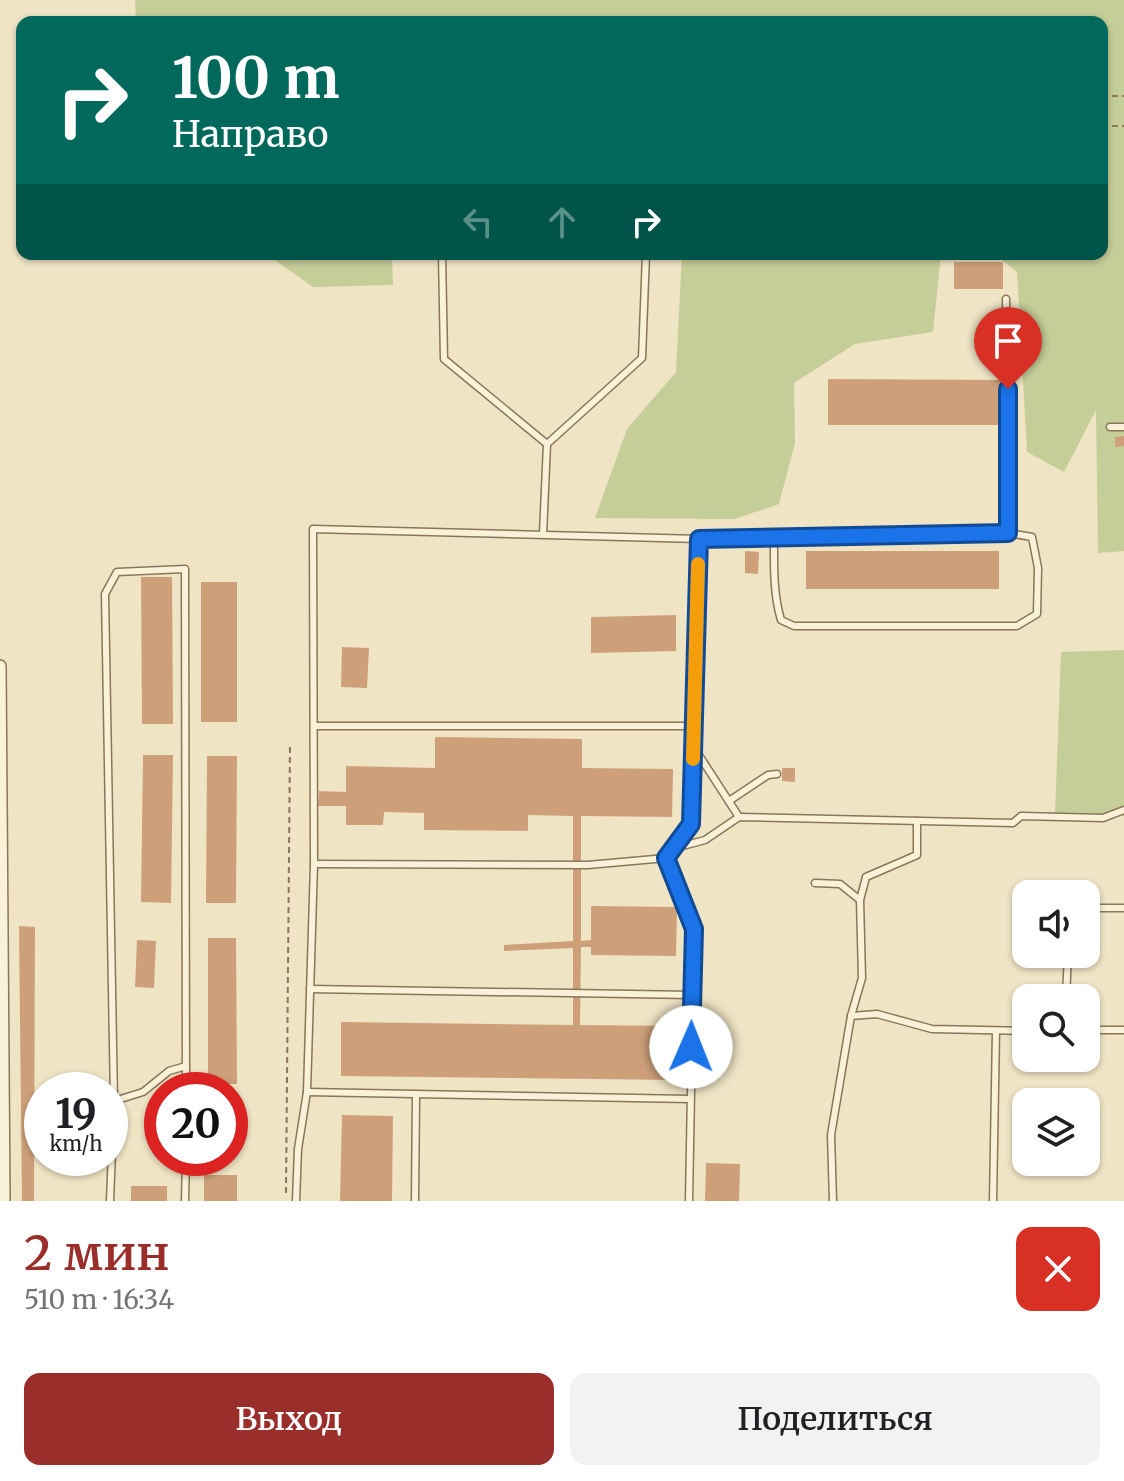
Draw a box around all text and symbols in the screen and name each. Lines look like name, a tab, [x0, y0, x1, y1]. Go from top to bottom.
text: 100 m	[172, 43, 340, 113]
icon: right	[40, 48, 144, 152]
text: Направо	[172, 112, 328, 157]
icon: left	[456, 200, 500, 244]
icon: ahead	[540, 200, 584, 244]
icon: right	[624, 200, 668, 244]
pin	[974, 307, 1042, 389]
icon: arrive	[986, 319, 1030, 363]
map controls	[1012, 880, 1100, 1176]
button: sound	[1012, 880, 1100, 968]
button: search	[1012, 984, 1100, 1072]
position arrow	[649, 1005, 733, 1089]
speed limit sign: 20	[144, 1072, 248, 1176]
button: layers	[1012, 1088, 1100, 1176]
text: 19	[55, 1089, 97, 1139]
text: km/h	[50, 1131, 102, 1156]
text: 2 мин	[24, 1223, 170, 1283]
button: close	[1016, 1227, 1100, 1311]
text: 510 m · 16:34	[24, 1283, 174, 1316]
button: Выход	[24, 1373, 554, 1465]
button: Поделиться	[570, 1373, 1100, 1465]

